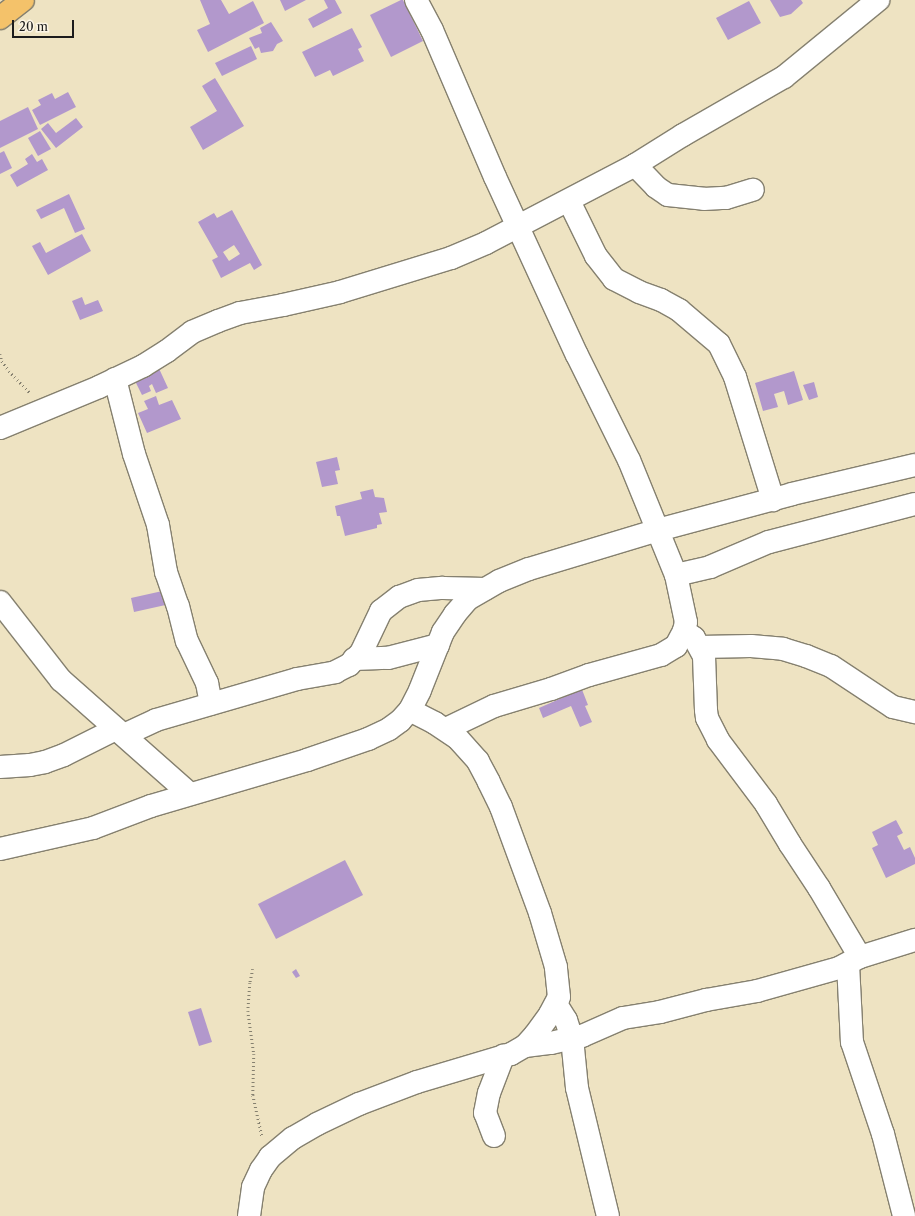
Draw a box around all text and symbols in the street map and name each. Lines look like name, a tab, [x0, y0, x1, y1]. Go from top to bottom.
scale bar	[14, 12, 76, 38]
text: 20 m	[19, 19, 48, 34]

